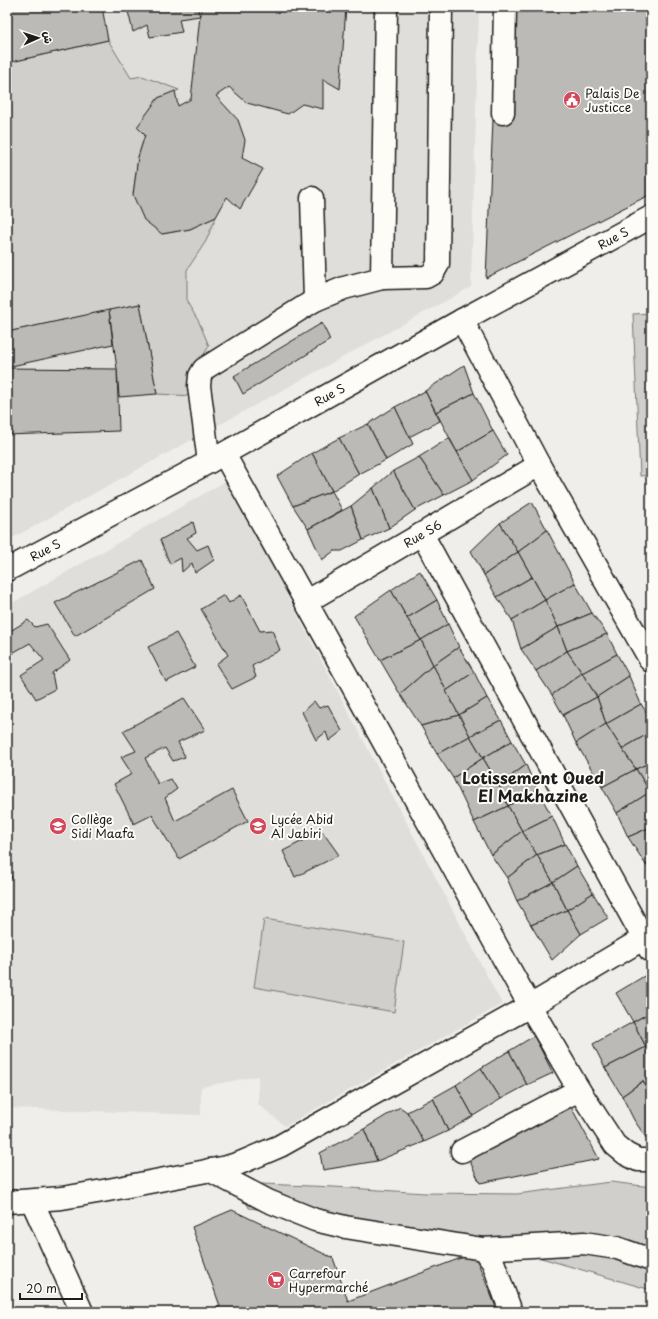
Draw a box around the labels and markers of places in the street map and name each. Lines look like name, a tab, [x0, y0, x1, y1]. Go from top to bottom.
place label: Palais De Justicce	[585, 84, 640, 116]
public building icon: Palais De Justicce	[562, 90, 582, 110]
place label: Collège Sidi Maafa	[71, 810, 135, 842]
place label: Lycée Abid Al Jabiri	[271, 810, 333, 842]
school or university icon: Collège Sidi Maafa	[48, 816, 68, 836]
school or university icon: Lycée Abid Al Jabiri	[248, 816, 268, 836]
place label: Carrefour Hypermarché	[289, 1264, 368, 1296]
supermarket icon: Carrefour Hypermarché	[266, 1270, 286, 1290]

